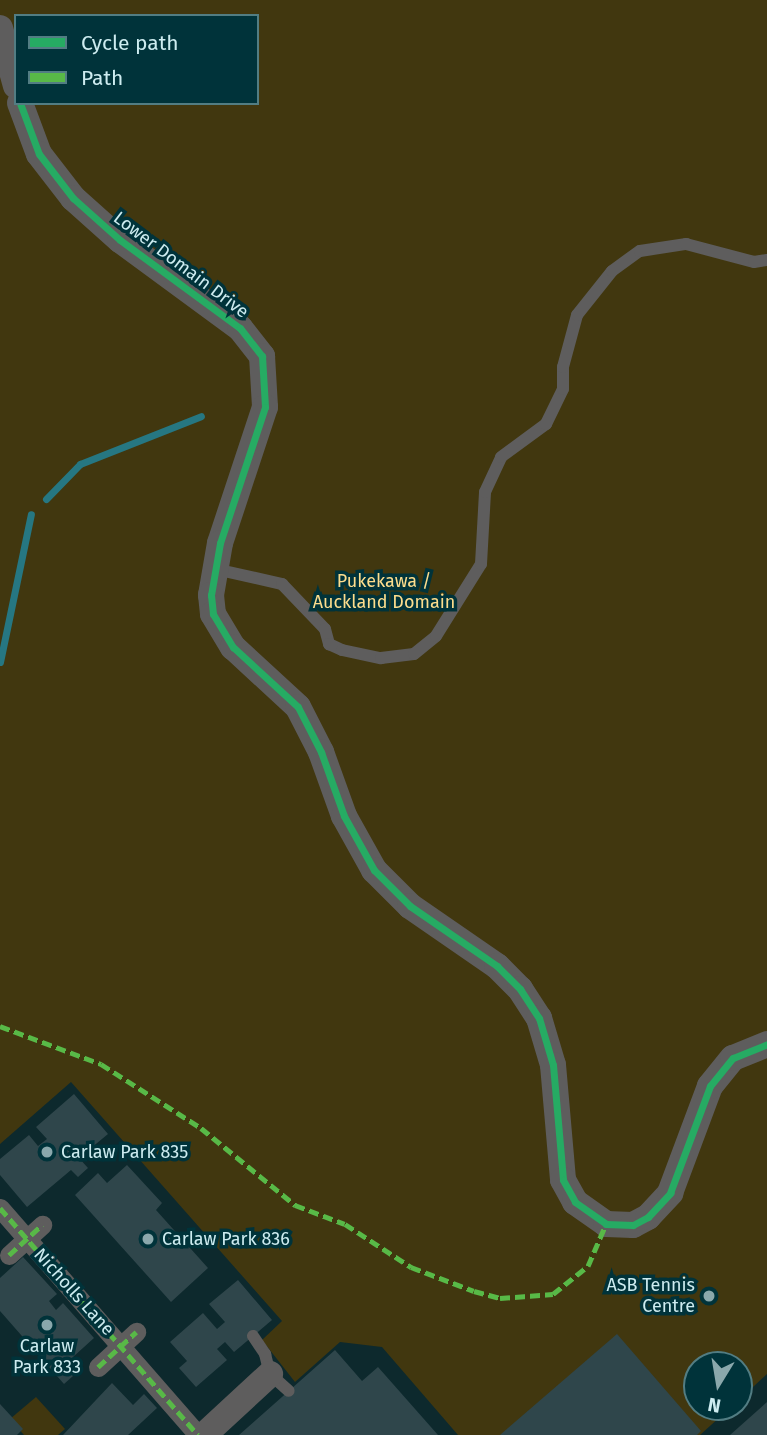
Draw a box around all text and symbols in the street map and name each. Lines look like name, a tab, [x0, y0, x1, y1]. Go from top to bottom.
legend	[14, 14, 259, 105]
text: Cycle path	[81, 30, 179, 56]
text: Path	[81, 65, 123, 91]
street label: Lower Domain Drive	[109, 207, 253, 323]
park label: Pukekawa / Auckland Domain	[313, 571, 455, 614]
place label: Carlaw Park 835	[61, 1141, 188, 1163]
marker: Carlaw Park 835	[39, 1144, 55, 1160]
place label: Carlaw Park 836	[162, 1228, 290, 1250]
marker: Carlaw Park 836	[140, 1231, 156, 1247]
street label: Nicholls Lane	[29, 1244, 119, 1340]
place label: ASB Tennis Centre	[606, 1275, 695, 1318]
marker: ASB Tennis Centre	[701, 1288, 717, 1304]
marker: Carlaw Park 833	[39, 1317, 55, 1333]
place label: Carlaw Park 833	[13, 1336, 81, 1378]
north arrow	[683, 1351, 753, 1421]
text: N	[706, 1393, 723, 1418]

